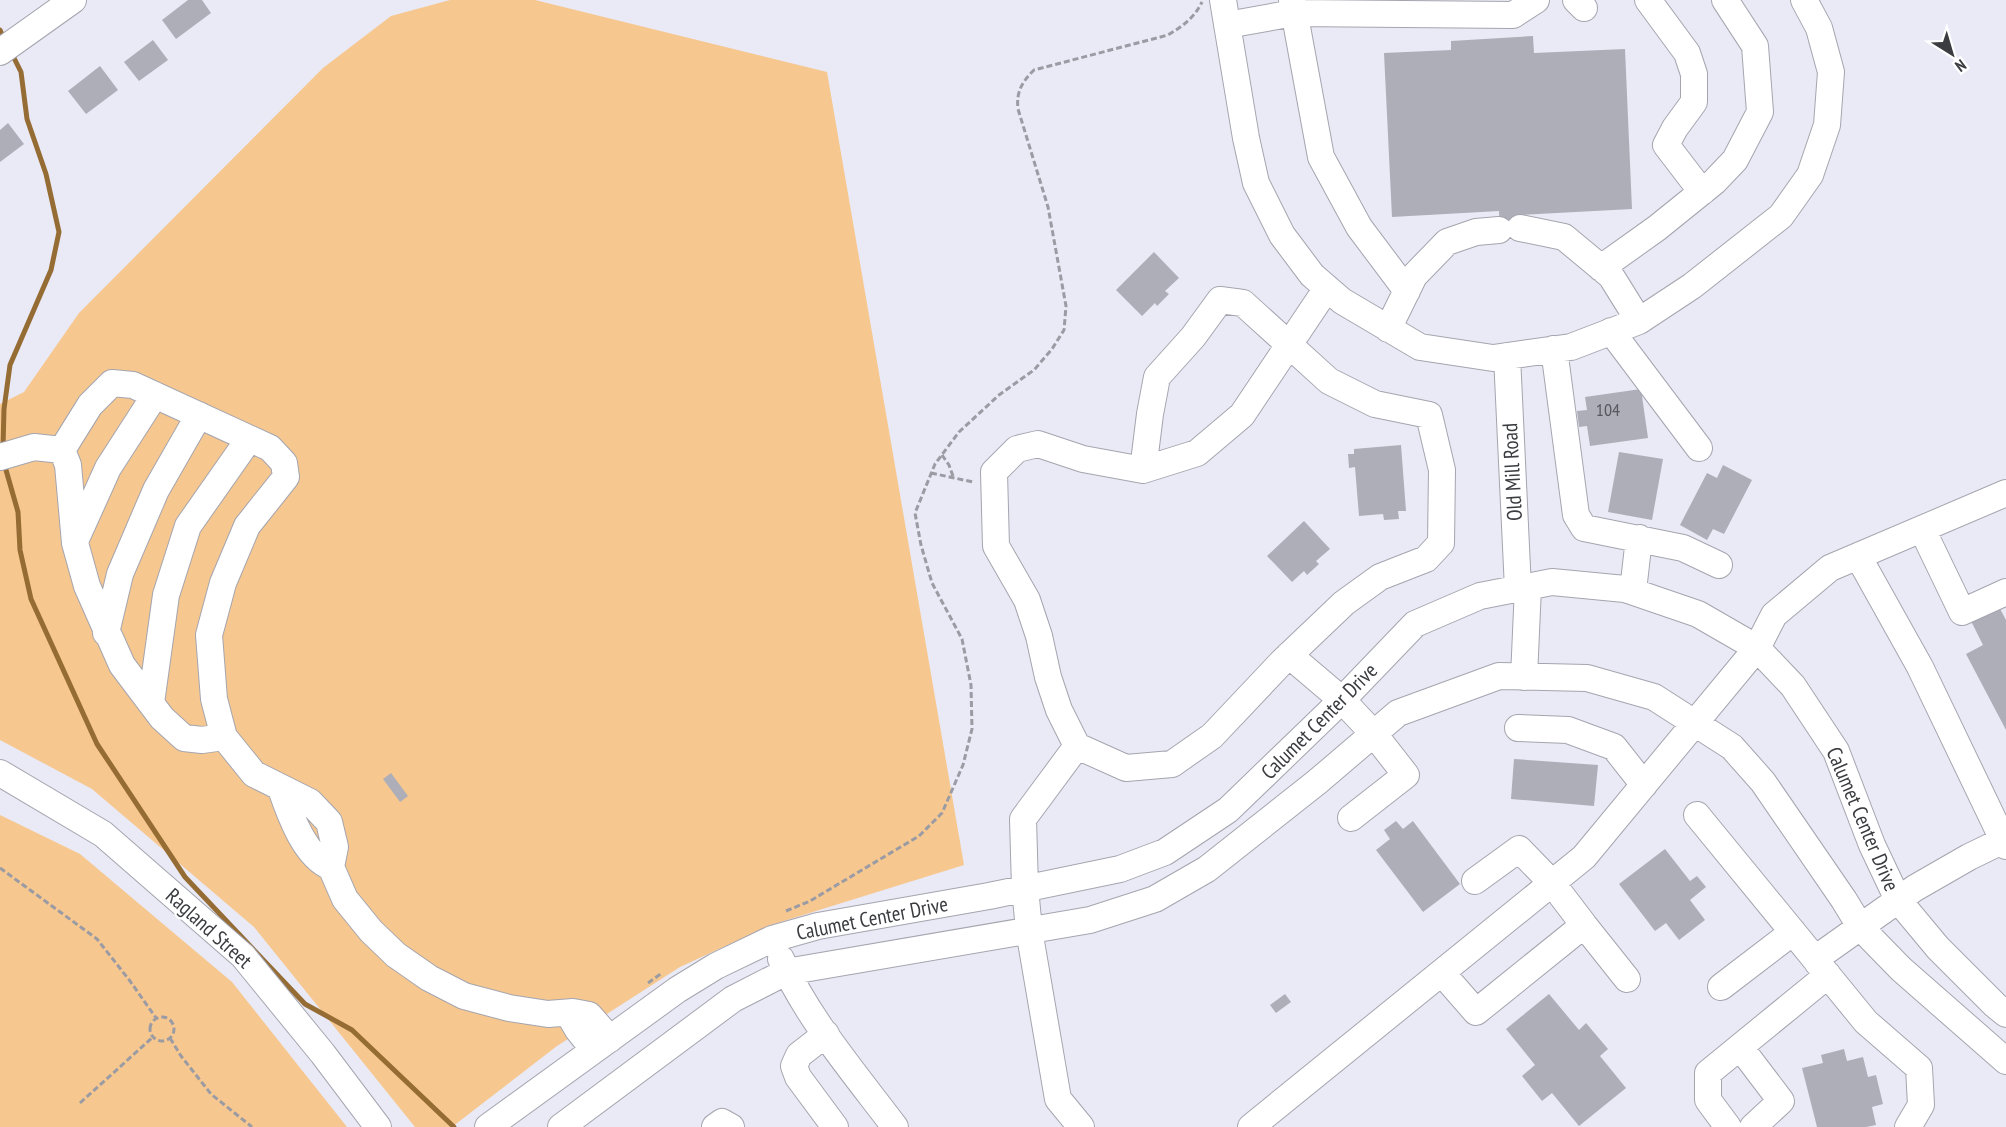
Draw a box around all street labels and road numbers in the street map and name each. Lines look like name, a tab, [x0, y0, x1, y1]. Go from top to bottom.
street label: Old Mill Road	[1496, 422, 1528, 522]
street label: Calumet Center Drive	[1255, 657, 1383, 785]
street label: Calumet Center Drive	[1821, 743, 1905, 895]
street label: Ragland Street	[160, 882, 258, 974]
street label: Calumet Center Drive	[794, 890, 950, 946]

